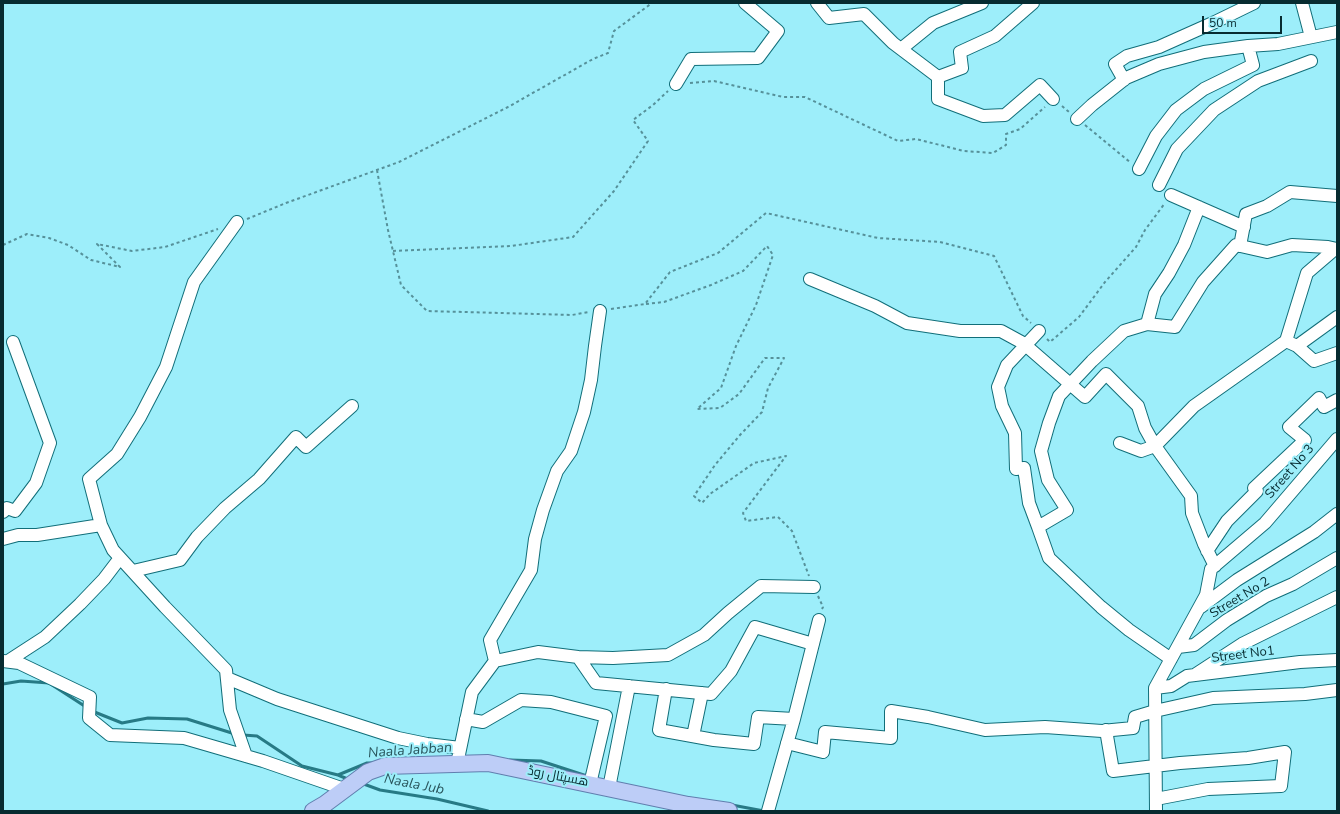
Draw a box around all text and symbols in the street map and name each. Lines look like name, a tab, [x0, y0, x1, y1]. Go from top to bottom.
scale bar	[1204, 8, 1284, 34]
text: 50 m	[1209, 15, 1237, 31]
street label: Street No 3	[1262, 442, 1318, 502]
street label: Street No 2	[1207, 574, 1273, 622]
street label: Street No1	[1211, 643, 1275, 667]
water label: Naala Jabban	[368, 740, 452, 762]
street label: ھسپتال روڈ	[526, 763, 590, 791]
water label: Naala Jub	[383, 771, 445, 799]

